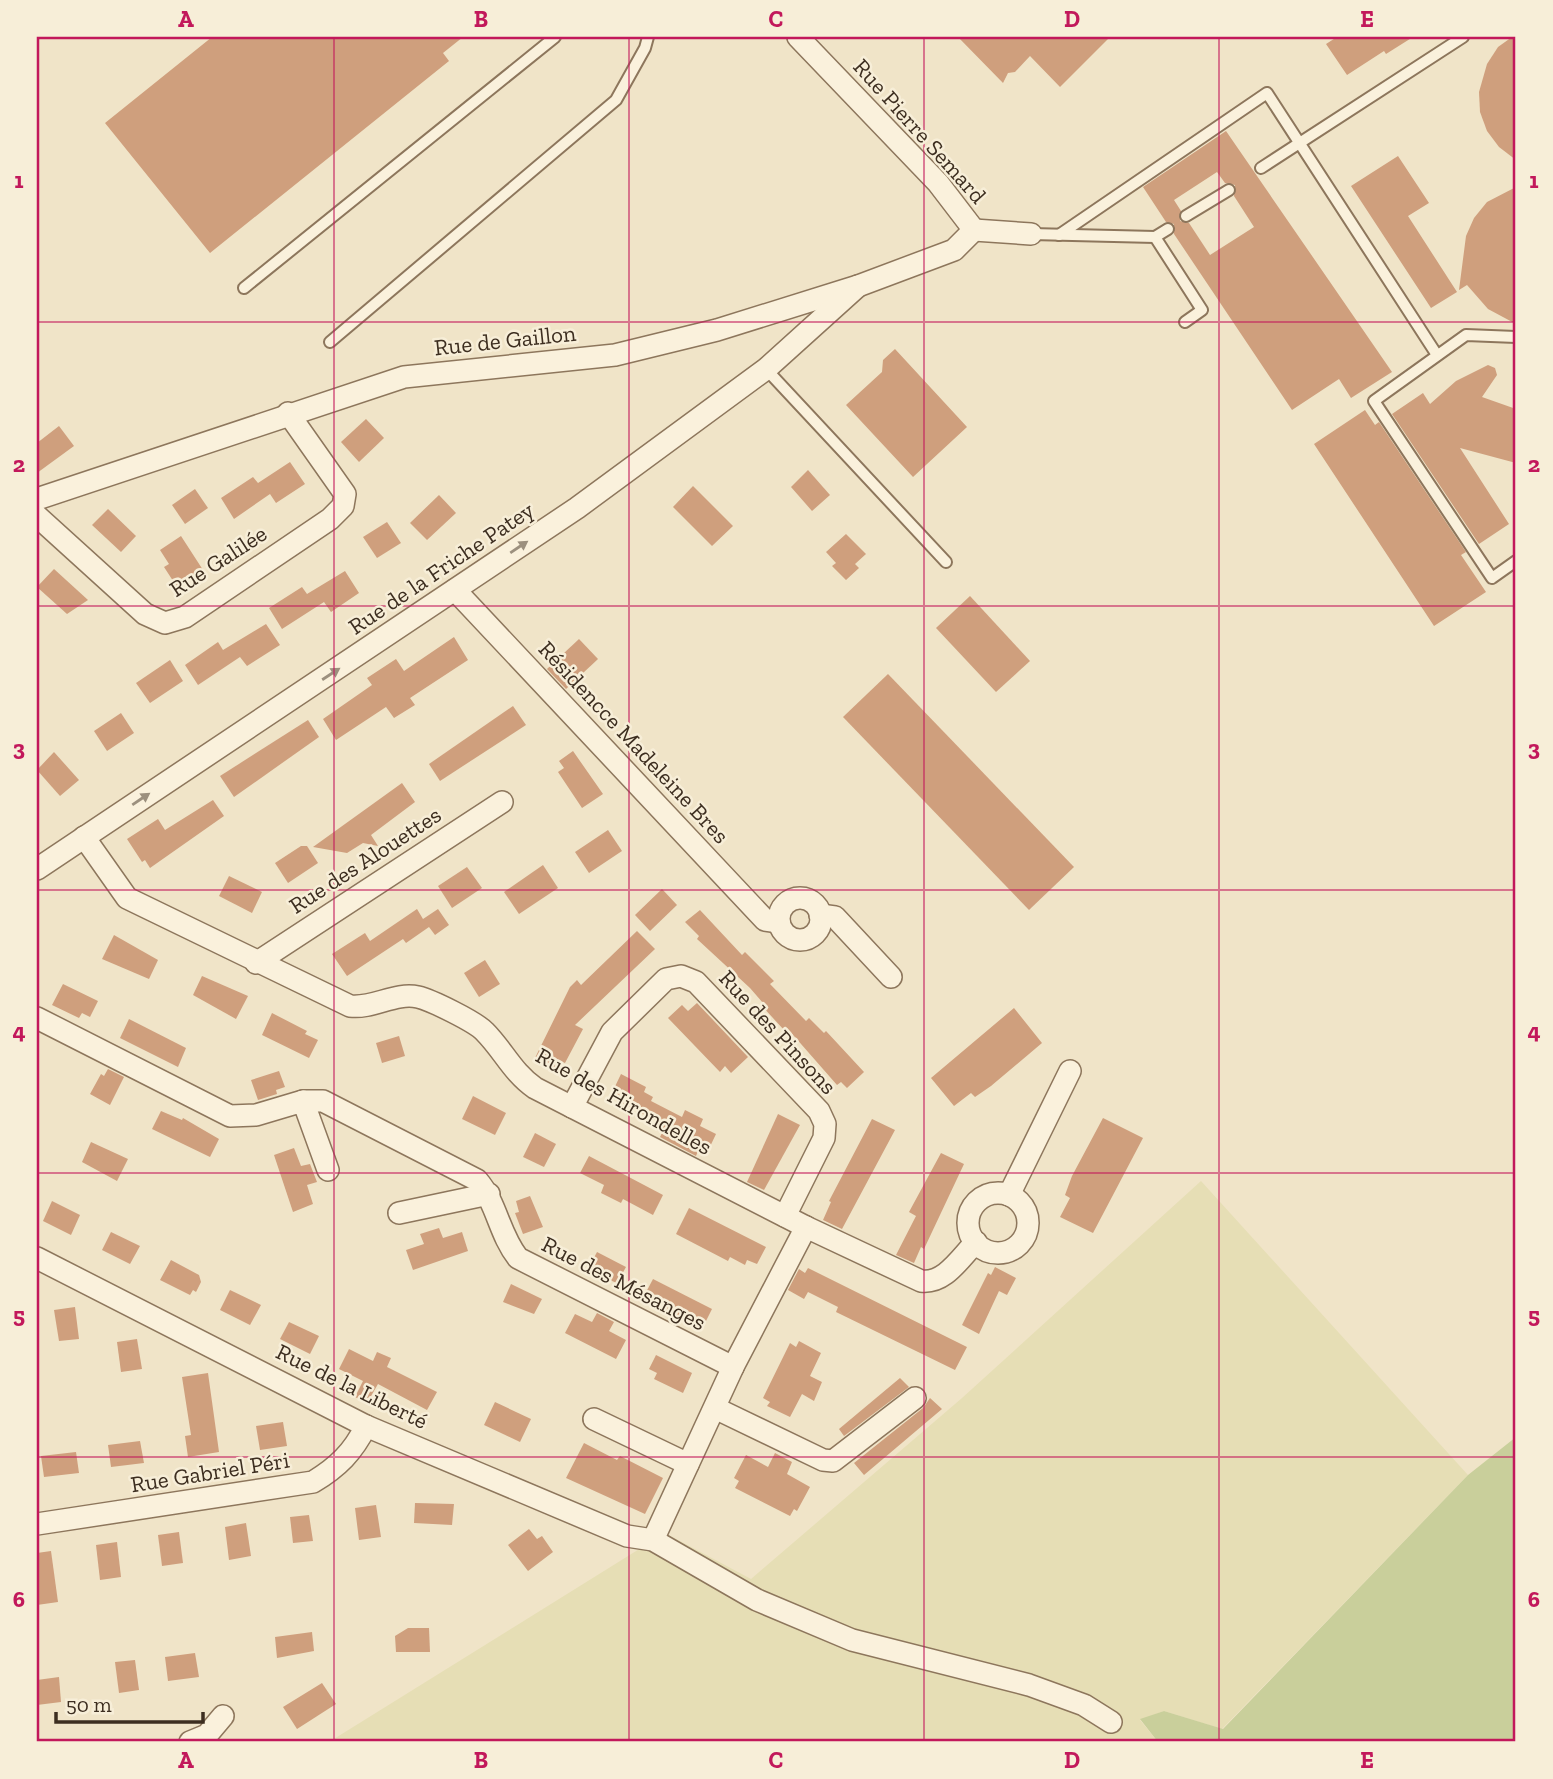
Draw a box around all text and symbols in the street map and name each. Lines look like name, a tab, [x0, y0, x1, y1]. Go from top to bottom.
text: A	[178, 5, 194, 33]
text: B	[474, 5, 488, 33]
text: C	[769, 5, 783, 33]
text: D	[1064, 5, 1080, 33]
text: E	[1360, 5, 1374, 33]
street label: Rue Pierre Semard	[848, 53, 993, 209]
text: 1	[14, 166, 24, 194]
text: 1	[1529, 166, 1539, 194]
street label: Rue de Gaillon	[433, 319, 577, 361]
text: 2	[13, 450, 25, 478]
text: 2	[1528, 450, 1540, 478]
street label: Rue de la Friche Patey	[343, 495, 539, 640]
street label: Rue Galilée	[164, 519, 272, 603]
one-way arrow	[509, 540, 529, 553]
street label: Résidencce Madeleine Bres	[533, 635, 735, 849]
one-way arrow	[321, 668, 340, 681]
text: 3	[13, 734, 25, 762]
text: 3	[1528, 734, 1540, 762]
one-way arrow	[132, 792, 150, 806]
street label: Rue des Alouettes	[284, 800, 446, 920]
street label: Rue des Pinsons	[713, 964, 843, 1100]
text: 4	[12, 1017, 26, 1045]
text: 4	[1527, 1017, 1541, 1045]
street label: Rue des Hirondelles	[531, 1041, 717, 1161]
street label: Rue des Mésanges	[537, 1230, 711, 1336]
text: 5	[13, 1301, 25, 1329]
text: 5	[1528, 1301, 1540, 1329]
street label: Rue de la Liberté	[272, 1337, 432, 1435]
street label: Rue Gabriel Péri	[129, 1446, 291, 1498]
text: 6	[13, 1585, 25, 1613]
text: 6	[1528, 1585, 1540, 1613]
scale bar	[56, 1681, 203, 1725]
text: 50 m	[66, 1692, 112, 1717]
text: A	[178, 1746, 194, 1774]
text: B	[474, 1746, 488, 1774]
text: C	[769, 1746, 783, 1774]
text: D	[1064, 1746, 1080, 1774]
text: E	[1360, 1746, 1374, 1774]

